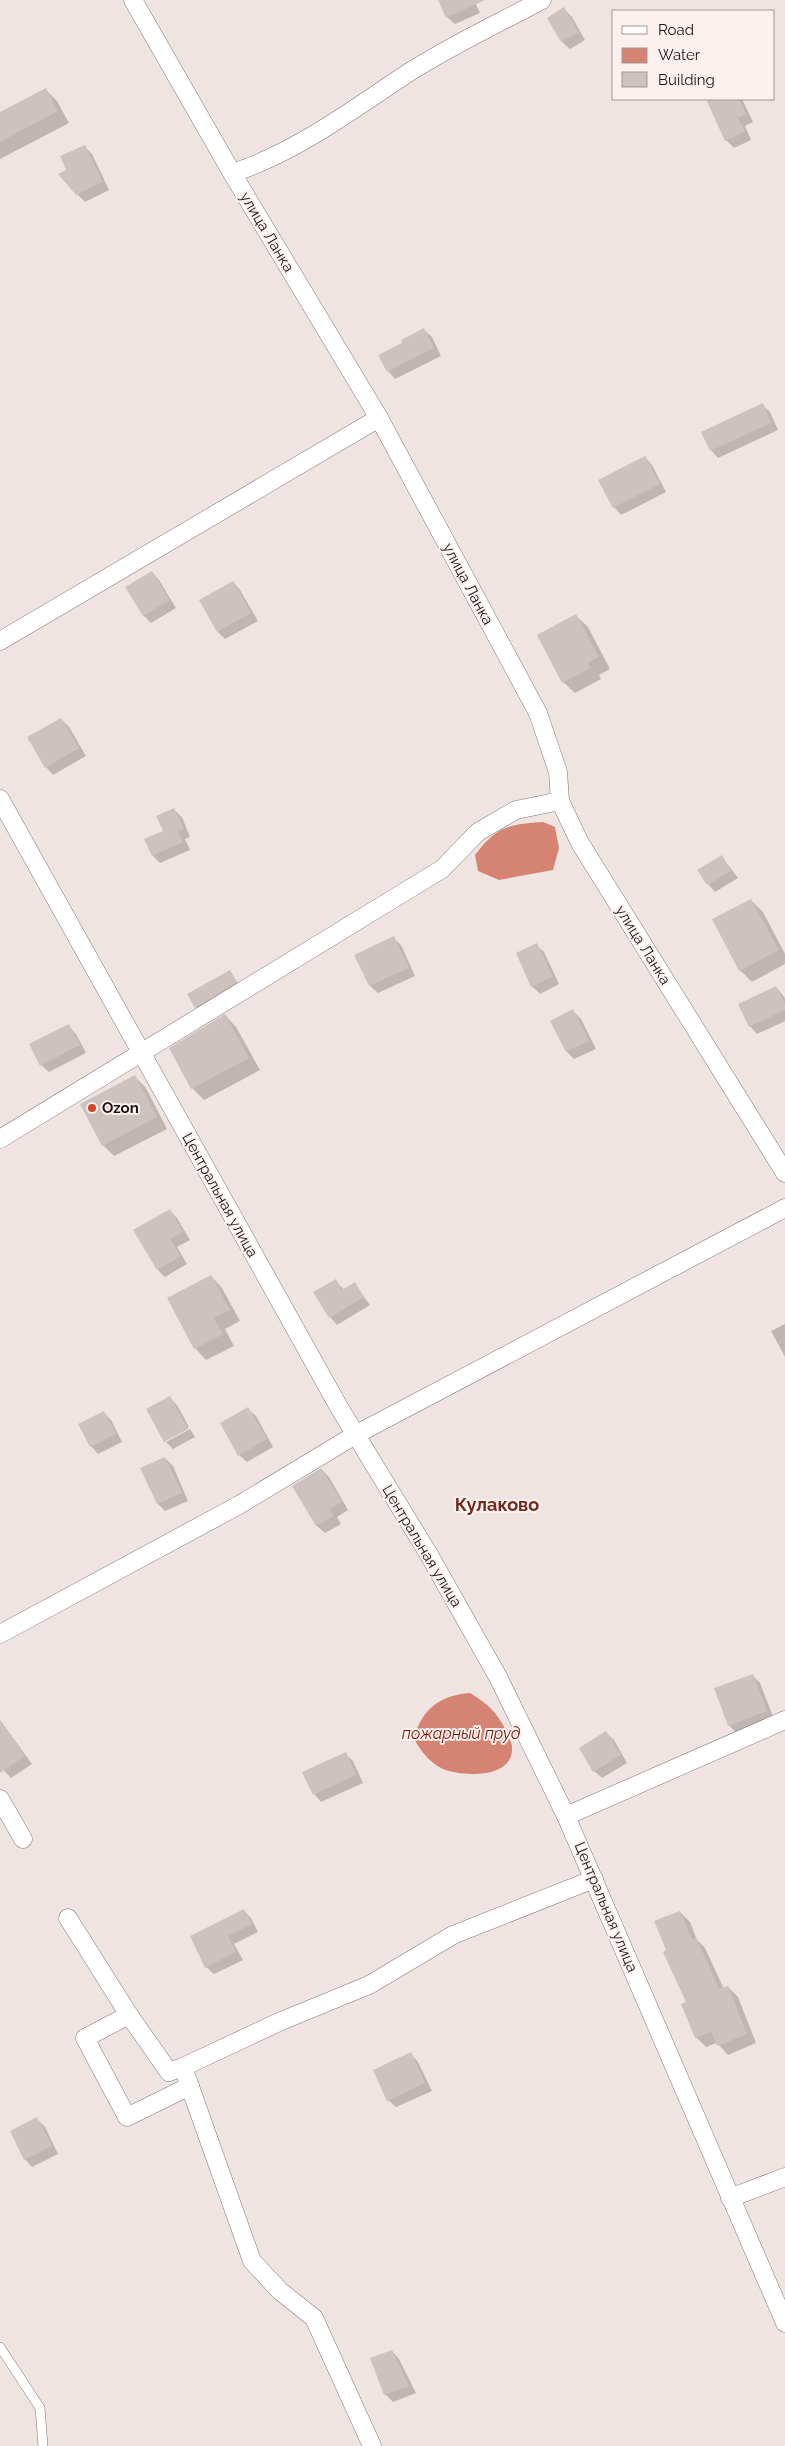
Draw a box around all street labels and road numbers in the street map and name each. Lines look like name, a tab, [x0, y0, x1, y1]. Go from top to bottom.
street label: улица Ланка	[236, 189, 298, 275]
street label: улица Ланка	[439, 540, 497, 628]
street label: улица Ланка	[612, 902, 674, 988]
street label: Центральная улица	[178, 1130, 262, 1260]
street label: Центральная улица	[378, 1482, 466, 1610]
street label: Центральная улица	[570, 1839, 642, 1975]

